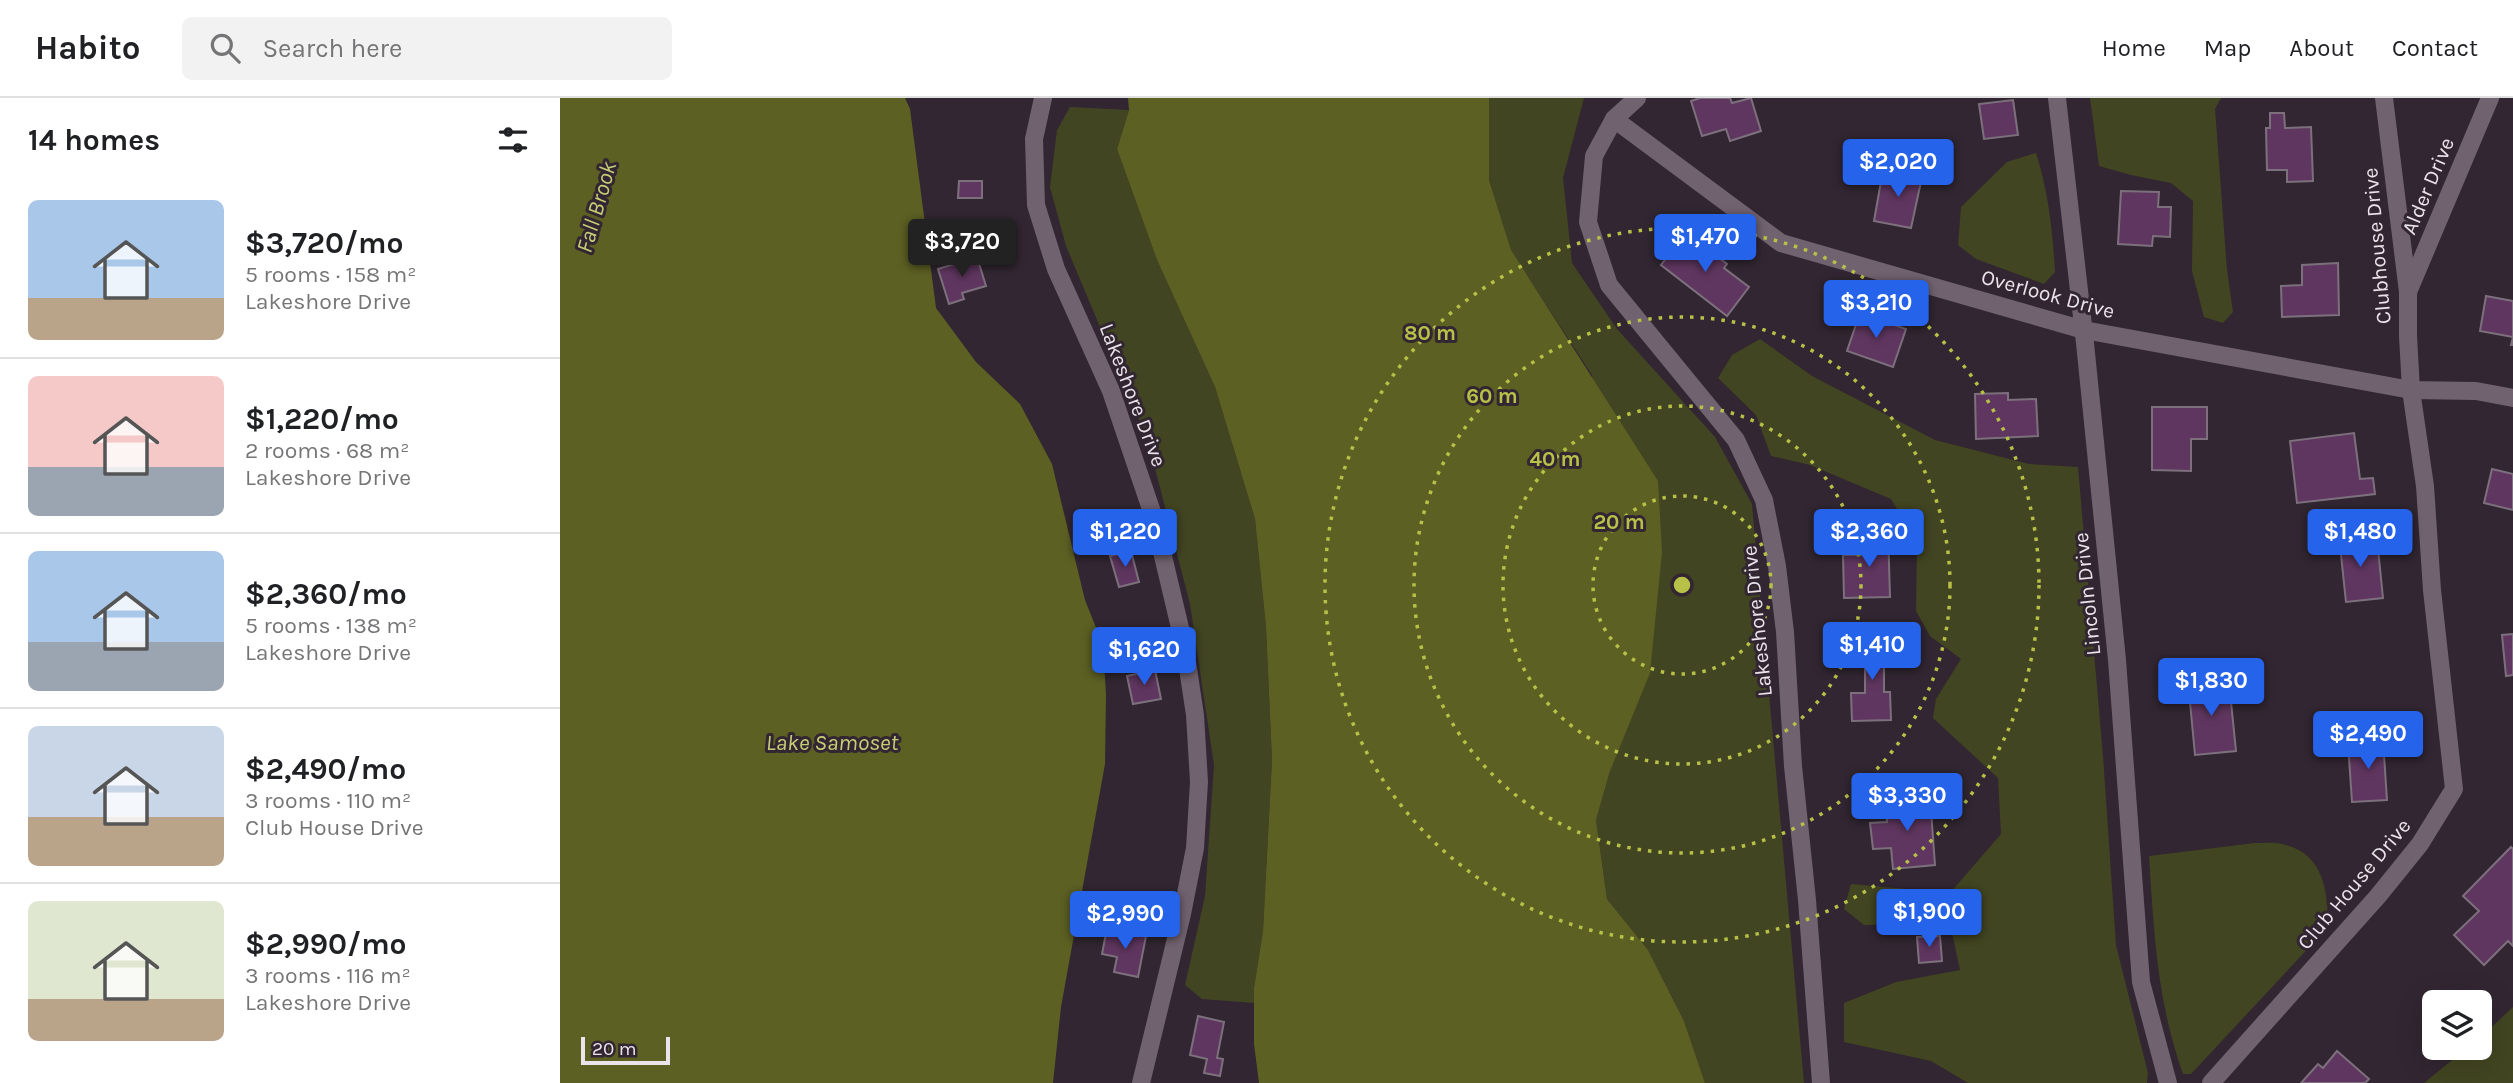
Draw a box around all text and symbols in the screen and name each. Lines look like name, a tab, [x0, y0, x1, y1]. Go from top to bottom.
search box	[182, 17, 672, 80]
text: Habito	[35, 29, 140, 67]
icon: search	[206, 29, 244, 67]
text: Search here	[262, 33, 402, 64]
text: Home	[2102, 34, 2166, 62]
text: Map	[2204, 34, 2251, 62]
text: About	[2289, 34, 2354, 62]
text: Contact	[2392, 34, 2478, 62]
icon: filters	[494, 121, 532, 159]
text: 14 homes	[28, 122, 160, 158]
street label: Alder Drive	[2397, 134, 2459, 238]
pin: $2,020	[1841, 140, 1955, 199]
text: $2,020	[1859, 148, 1937, 175]
water label: Fall Brook	[571, 158, 622, 256]
street label: Clubhouse Drive	[2358, 167, 2396, 325]
pin: $1,470	[1648, 214, 1762, 274]
pin: $3,720	[905, 220, 1019, 279]
text: $1,470	[1670, 223, 1740, 250]
text: $3,720/mo	[245, 225, 404, 261]
icon: home	[84, 228, 168, 312]
text: $3,720	[924, 228, 1000, 255]
text: 5 rooms · 158 m²	[245, 261, 416, 288]
street label: Overlook Drive	[1979, 265, 2117, 323]
pin: $3,210	[1819, 280, 1933, 340]
text: Lakeshore Drive	[245, 288, 411, 315]
text: $3,210	[1840, 289, 1912, 316]
street label: Lakeshore Drive	[1095, 320, 1171, 470]
text: 80 m	[1404, 321, 1456, 345]
text: 60 m	[1466, 384, 1518, 408]
text: $1,220/mo	[245, 401, 399, 437]
icon: home	[84, 404, 168, 488]
text: 2 rooms · 68 m²	[245, 437, 409, 464]
text: 40 m	[1529, 447, 1581, 471]
text: Lakeshore Drive	[245, 464, 411, 491]
pin: $1,220	[1068, 510, 1182, 569]
text: 20 m	[1593, 510, 1645, 534]
pin: $2,360	[1812, 510, 1926, 569]
pin: $1,480	[2303, 510, 2417, 569]
text: $1,220	[1089, 518, 1161, 545]
text: $2,360	[1830, 518, 1908, 545]
text: $1,480	[2324, 518, 2396, 545]
street label: Lincoln Drive	[2069, 531, 2105, 657]
street label: Lakeshore Drive	[1737, 544, 1777, 698]
centre of rings	[1670, 573, 1694, 597]
text: $2,360/mo	[245, 576, 407, 612]
icon: home	[84, 579, 168, 663]
text: 5 rooms · 138 m²	[245, 612, 417, 639]
pin: $1,410	[1815, 622, 1929, 682]
pin: $1,620	[1087, 628, 1201, 687]
text: $1,410	[1839, 631, 1905, 658]
text: $1,620	[1108, 636, 1180, 663]
text: Lakeshore Drive	[245, 639, 411, 666]
pin: $1,830	[2154, 658, 2268, 718]
text: $1,830	[2174, 667, 2248, 694]
pin: $2,490	[2311, 712, 2425, 771]
text: $2,490	[2329, 720, 2407, 747]
water label: Lake Samoset	[766, 729, 900, 756]
text: $2,490/mo	[245, 751, 406, 787]
icon: home	[84, 754, 168, 838]
pin: $3,330	[1850, 774, 1964, 833]
text: $3,330	[1867, 782, 1947, 809]
text: 3 rooms · 110 m²	[245, 787, 411, 814]
text: Club House Drive	[245, 814, 424, 841]
street label: Club House Drive	[2292, 814, 2416, 954]
pin: $1,900	[1872, 890, 1986, 949]
pin: $2,990	[1068, 892, 1182, 951]
text: $1,900	[1893, 898, 1966, 925]
text: $2,990	[1086, 900, 1164, 927]
text: $2,990/mo	[245, 926, 407, 962]
icon: home	[84, 929, 168, 1013]
text: 3 rooms · 116 m²	[245, 962, 411, 989]
text: Lakeshore Drive	[245, 989, 411, 1016]
map controls	[2422, 990, 2492, 1060]
button: layers	[2422, 990, 2492, 1060]
scale bar	[581, 1034, 670, 1066]
text: 20 m	[592, 1038, 637, 1060]

